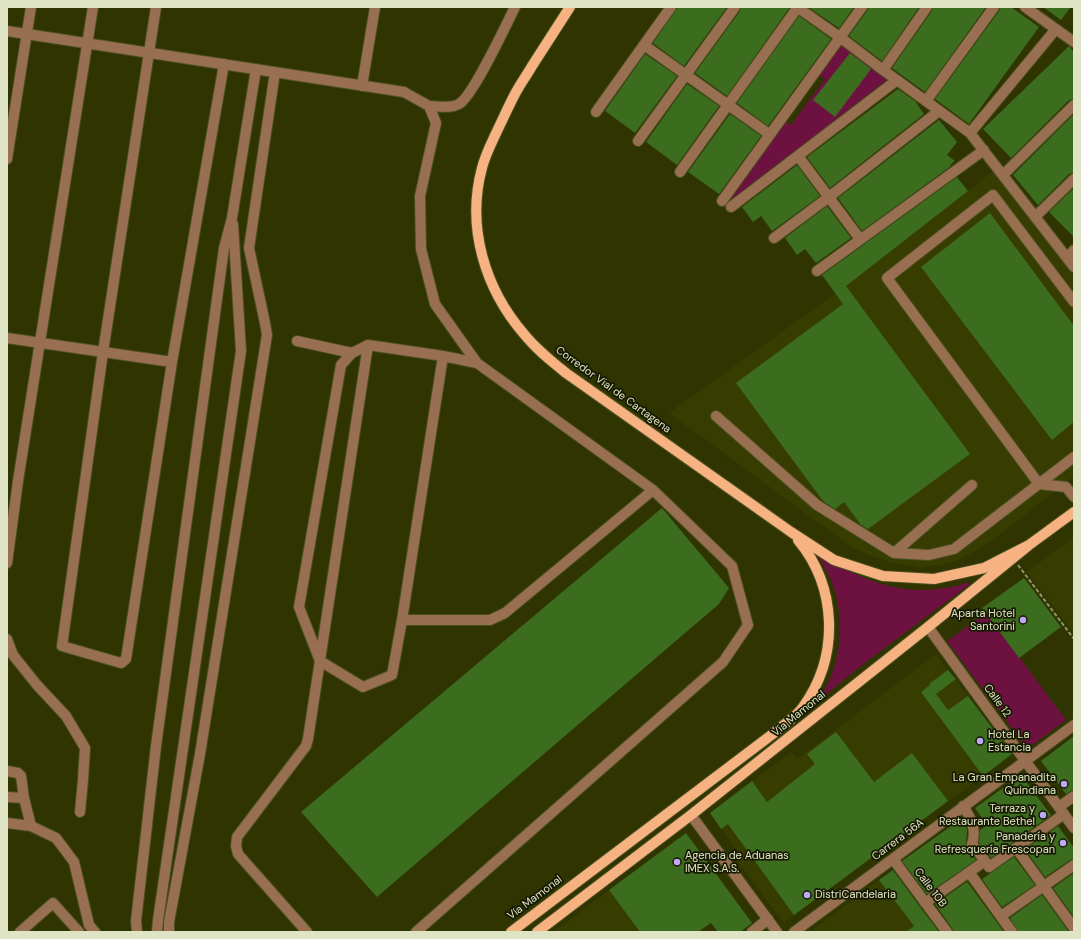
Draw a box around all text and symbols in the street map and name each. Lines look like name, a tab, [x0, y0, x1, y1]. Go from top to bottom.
street label: Corredor Vial de Cartagena	[553, 344, 673, 436]
place label: Aparta Hotel Santorini	[951, 607, 1015, 633]
marker: Aparta Hotel Santorini	[1018, 615, 1028, 625]
street label: Calle 12	[981, 682, 1013, 720]
street label: Vía Mamonal	[770, 688, 828, 740]
place label: Hotel La Estancia	[988, 728, 1031, 754]
marker: Hotel La Estancia	[975, 736, 985, 746]
place label: La Gran Empanadita Quindiana	[953, 771, 1056, 797]
marker: La Gran Empanadita Quindiana	[1059, 779, 1069, 789]
place label: Terraza y Restaurante Bethel	[939, 802, 1035, 828]
marker: Terraza y Restaurante Bethel	[1038, 810, 1048, 820]
street label: Carrera 56A	[869, 816, 927, 864]
place label: Panadería y Refresquería Frescopan	[935, 830, 1055, 856]
marker: Panadería y Refresquería Frescopan	[1058, 838, 1068, 848]
place label: Agencia de Aduanas IMEX S.A.S.	[685, 849, 789, 875]
marker: Agencia de Aduanas IMEX S.A.S.	[672, 857, 682, 867]
street label: Calle 10B	[911, 866, 949, 910]
street label: Vía Mamonal	[505, 873, 565, 923]
place label: DistriCandelaria	[815, 888, 896, 902]
marker: DistriCandelaria	[802, 890, 812, 900]

